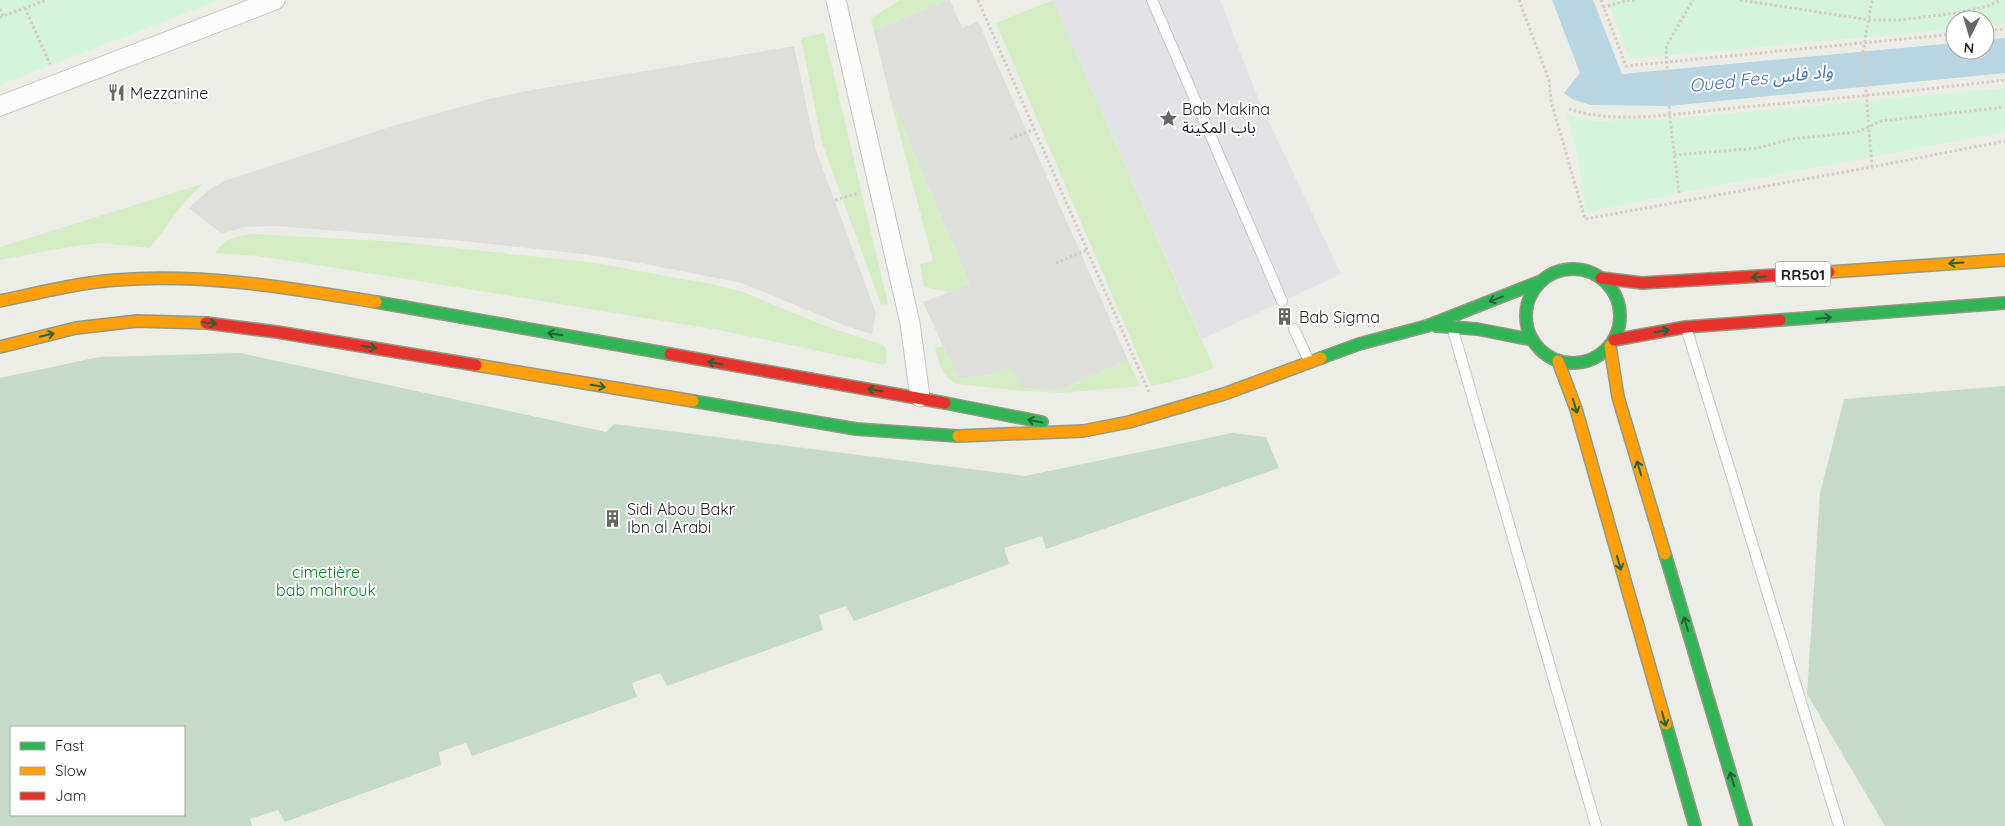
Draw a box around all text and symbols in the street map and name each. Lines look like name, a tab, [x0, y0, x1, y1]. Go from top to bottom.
north arrow	[1945, 10, 1995, 60]
text: N	[1963, 39, 1975, 57]
water label: Oued Fes واد فاس	[1688, 59, 1834, 97]
restaurant icon: Mezzanine	[106, 83, 126, 103]
place label: Mezzanine	[130, 83, 208, 103]
place label: Bab Makina باب المكينة	[1182, 99, 1270, 137]
place icon: Bab Makina باب المكينة	[1158, 108, 1178, 128]
one-way arrow	[1949, 259, 1965, 268]
road number: RR501	[1776, 262, 1830, 286]
one-way arrow	[1752, 273, 1768, 282]
one-way arrow	[1489, 295, 1504, 304]
building icon: Bab Sigma	[1275, 307, 1295, 327]
place label: Bab Sigma	[1299, 307, 1380, 327]
one-way arrow	[1816, 313, 1832, 322]
one-way arrow	[200, 318, 216, 328]
one-way arrow	[1654, 325, 1670, 335]
one-way arrow	[548, 328, 564, 338]
one-way arrow	[39, 330, 55, 339]
one-way arrow	[361, 342, 377, 352]
one-way arrow	[708, 357, 724, 367]
one-way arrow	[590, 382, 606, 392]
one-way arrow	[868, 385, 884, 395]
one-way arrow	[1571, 398, 1580, 414]
one-way arrow	[1027, 416, 1043, 425]
one-way arrow	[1634, 460, 1644, 476]
place label: Sidi Abou Bakr Ibn al Arabi	[627, 499, 735, 537]
building icon: Sidi Abou Bakr Ibn al Arabi	[603, 508, 623, 528]
one-way arrow	[1615, 554, 1625, 570]
park label: cimetière bab mahrouk	[276, 562, 376, 600]
one-way arrow	[1680, 616, 1690, 632]
one-way arrow	[1659, 711, 1669, 727]
legend	[10, 726, 185, 816]
text: Fast	[55, 736, 84, 755]
text: Slow	[55, 761, 87, 780]
one-way arrow	[1727, 772, 1737, 788]
text: Jam	[55, 786, 86, 805]

